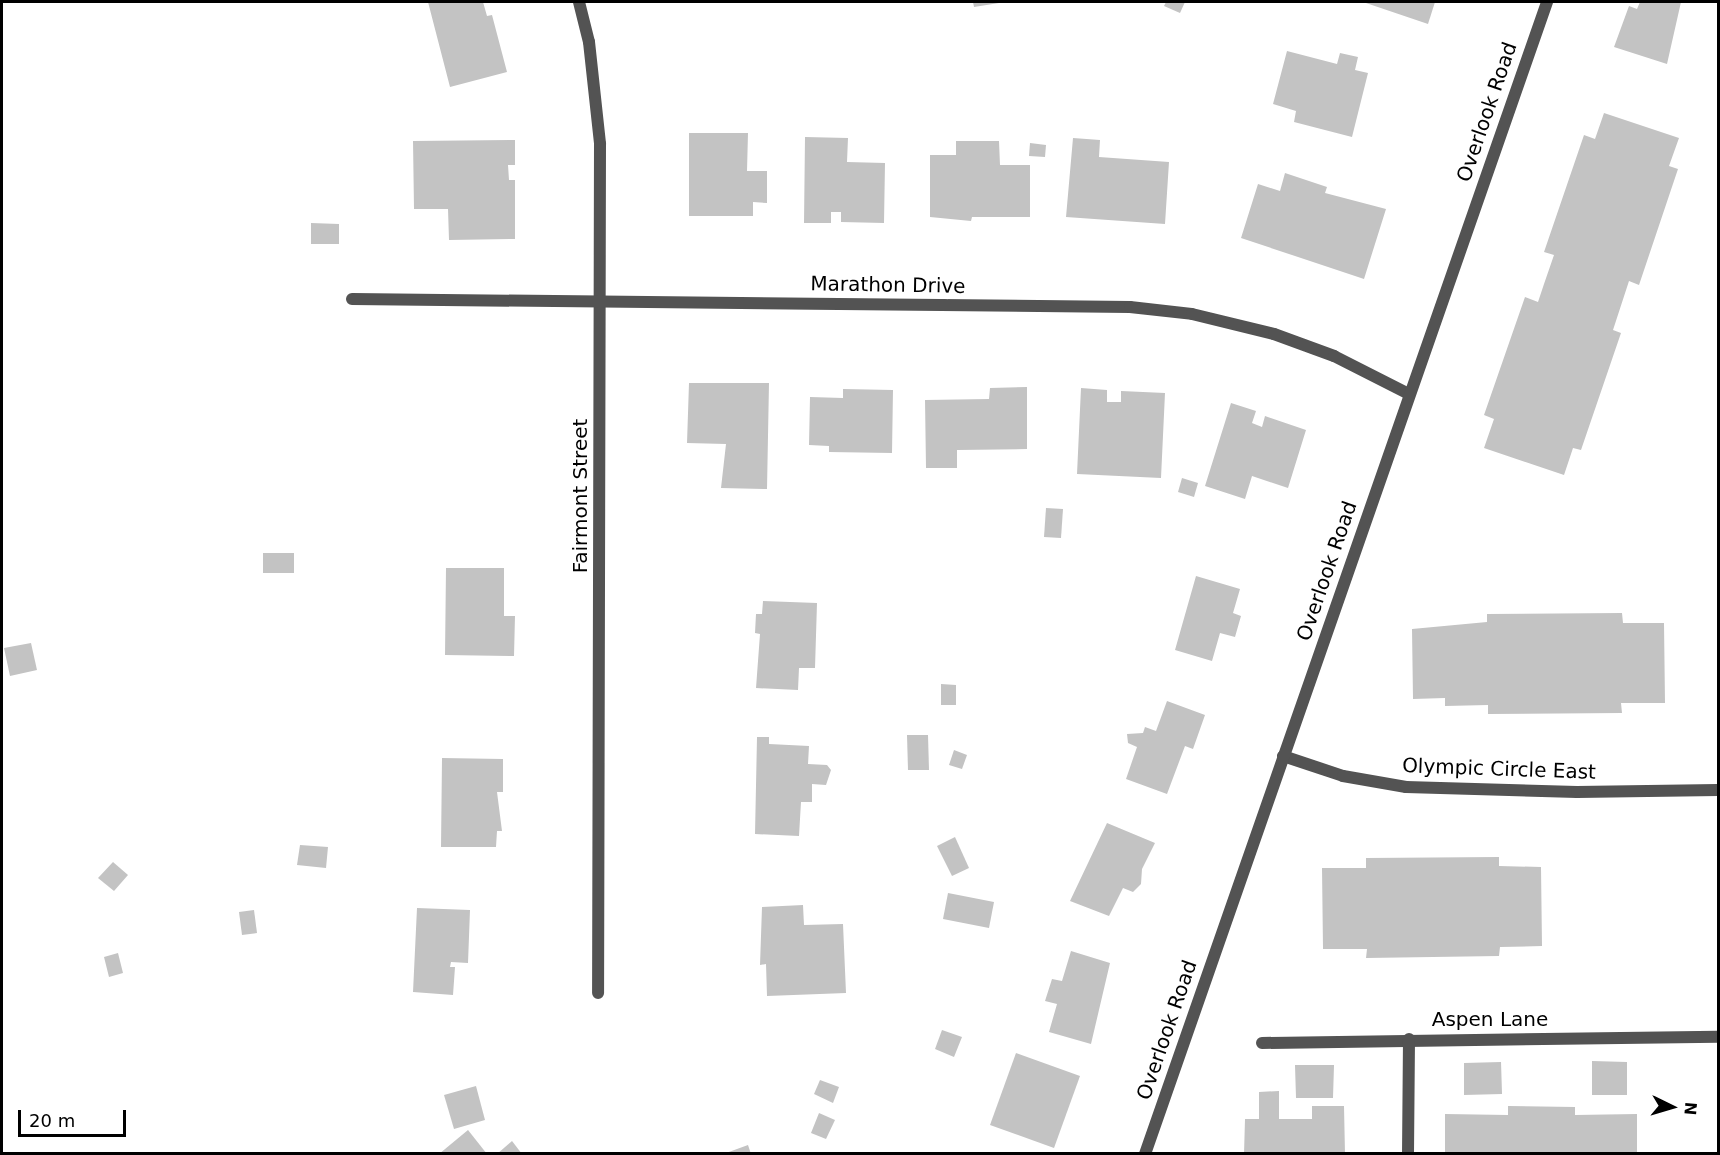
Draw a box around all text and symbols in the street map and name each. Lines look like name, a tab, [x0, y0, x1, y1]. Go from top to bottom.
street label: Overlook Road	[1452, 39, 1522, 185]
street label: Marathon Drive	[810, 272, 966, 298]
street label: Fairmont Street	[568, 419, 592, 573]
street label: Overlook Road	[1292, 498, 1362, 644]
street label: Olympic Circle East	[1402, 754, 1596, 784]
street label: Overlook Road	[1132, 957, 1202, 1103]
street label: Aspen Lane	[1432, 1007, 1548, 1031]
north arrow	[1642, 1077, 1702, 1137]
scale bar	[21, 1098, 129, 1136]
text: N	[1680, 1101, 1700, 1116]
text: 20 m	[29, 1110, 75, 1131]

